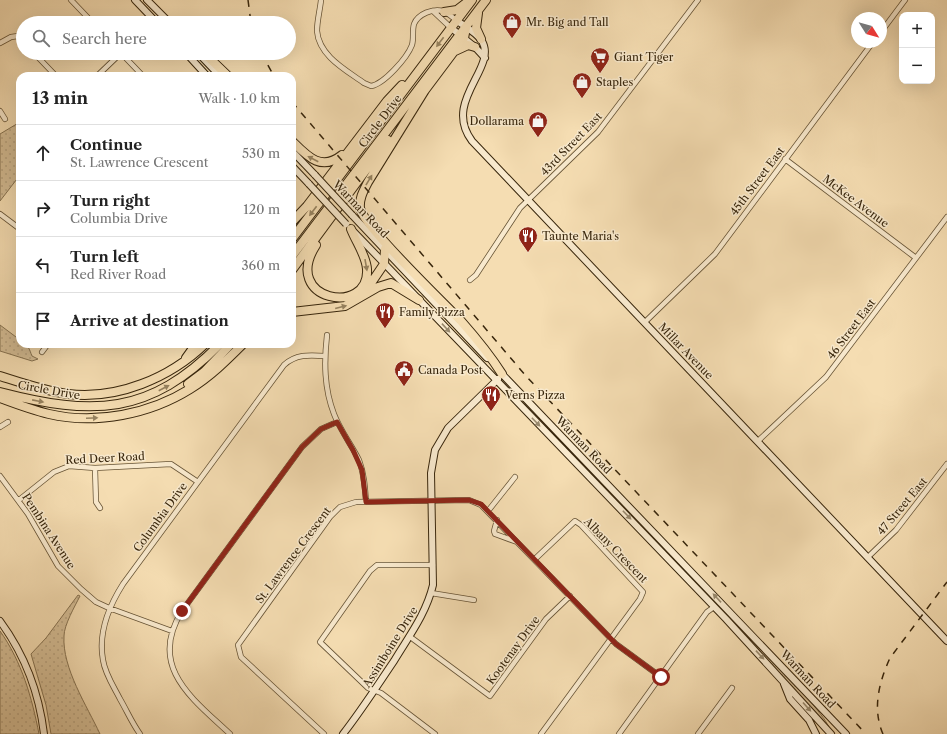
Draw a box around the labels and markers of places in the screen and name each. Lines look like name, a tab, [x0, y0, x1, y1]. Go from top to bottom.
shop icon: Mr. Big and Tall	[501, 11, 523, 39]
place label: Mr. Big and Tall	[526, 15, 609, 29]
supermarket icon: Giant Tiger	[589, 46, 611, 74]
place label: Giant Tiger	[614, 50, 674, 64]
shop icon: Staples	[571, 71, 593, 99]
place label: Staples	[596, 75, 633, 89]
shop icon: Dollarama	[527, 110, 549, 138]
place label: Dollarama	[470, 114, 524, 128]
restaurant icon: Taunte Maria's	[517, 225, 539, 253]
place label: Taunte Maria's	[542, 229, 619, 243]
restaurant icon: Family Pizza	[374, 301, 396, 329]
place label: Family Pizza	[399, 305, 465, 319]
public building icon: Canada Post	[393, 359, 415, 387]
place label: Canada Post	[418, 363, 483, 377]
restaurant icon: Verns Pizza	[480, 384, 502, 412]
place label: Verns Pizza	[504, 388, 565, 402]

